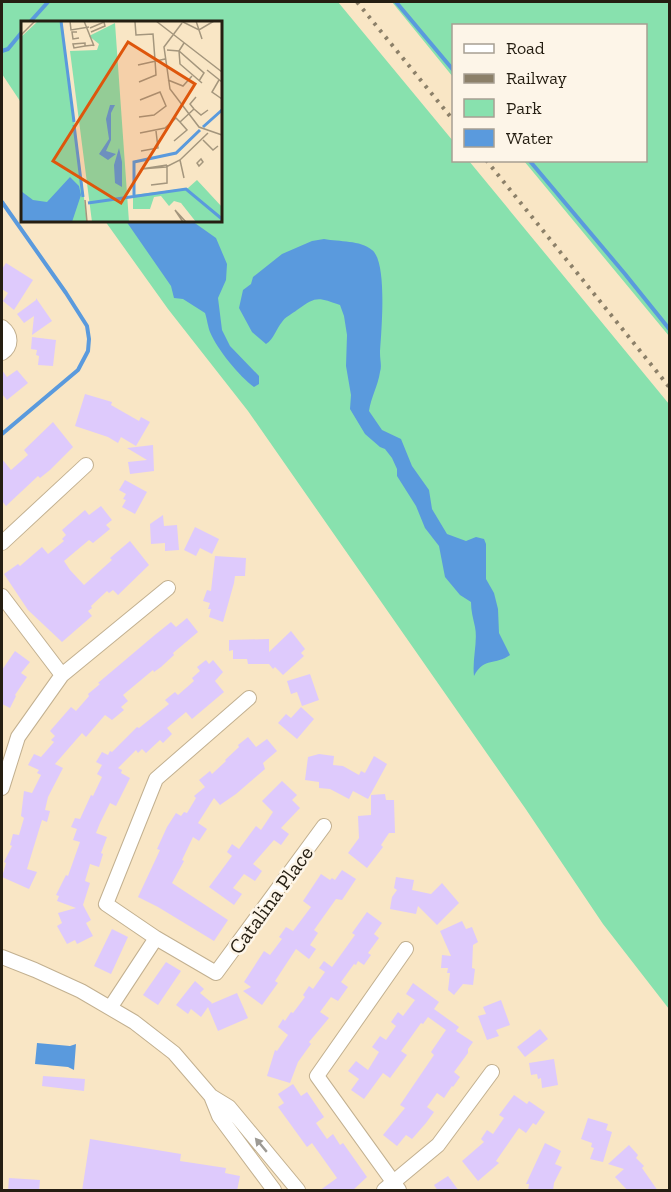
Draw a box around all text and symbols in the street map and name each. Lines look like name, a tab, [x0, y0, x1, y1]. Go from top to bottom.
inset map	[21, 21, 222, 222]
legend	[452, 24, 647, 162]
text: Road	[506, 37, 545, 59]
text: Railway	[506, 67, 568, 89]
text: Park	[506, 97, 542, 119]
text: Water	[506, 127, 553, 149]
street label: Catalina Place	[223, 841, 318, 959]
one-way arrow	[255, 1138, 268, 1153]

